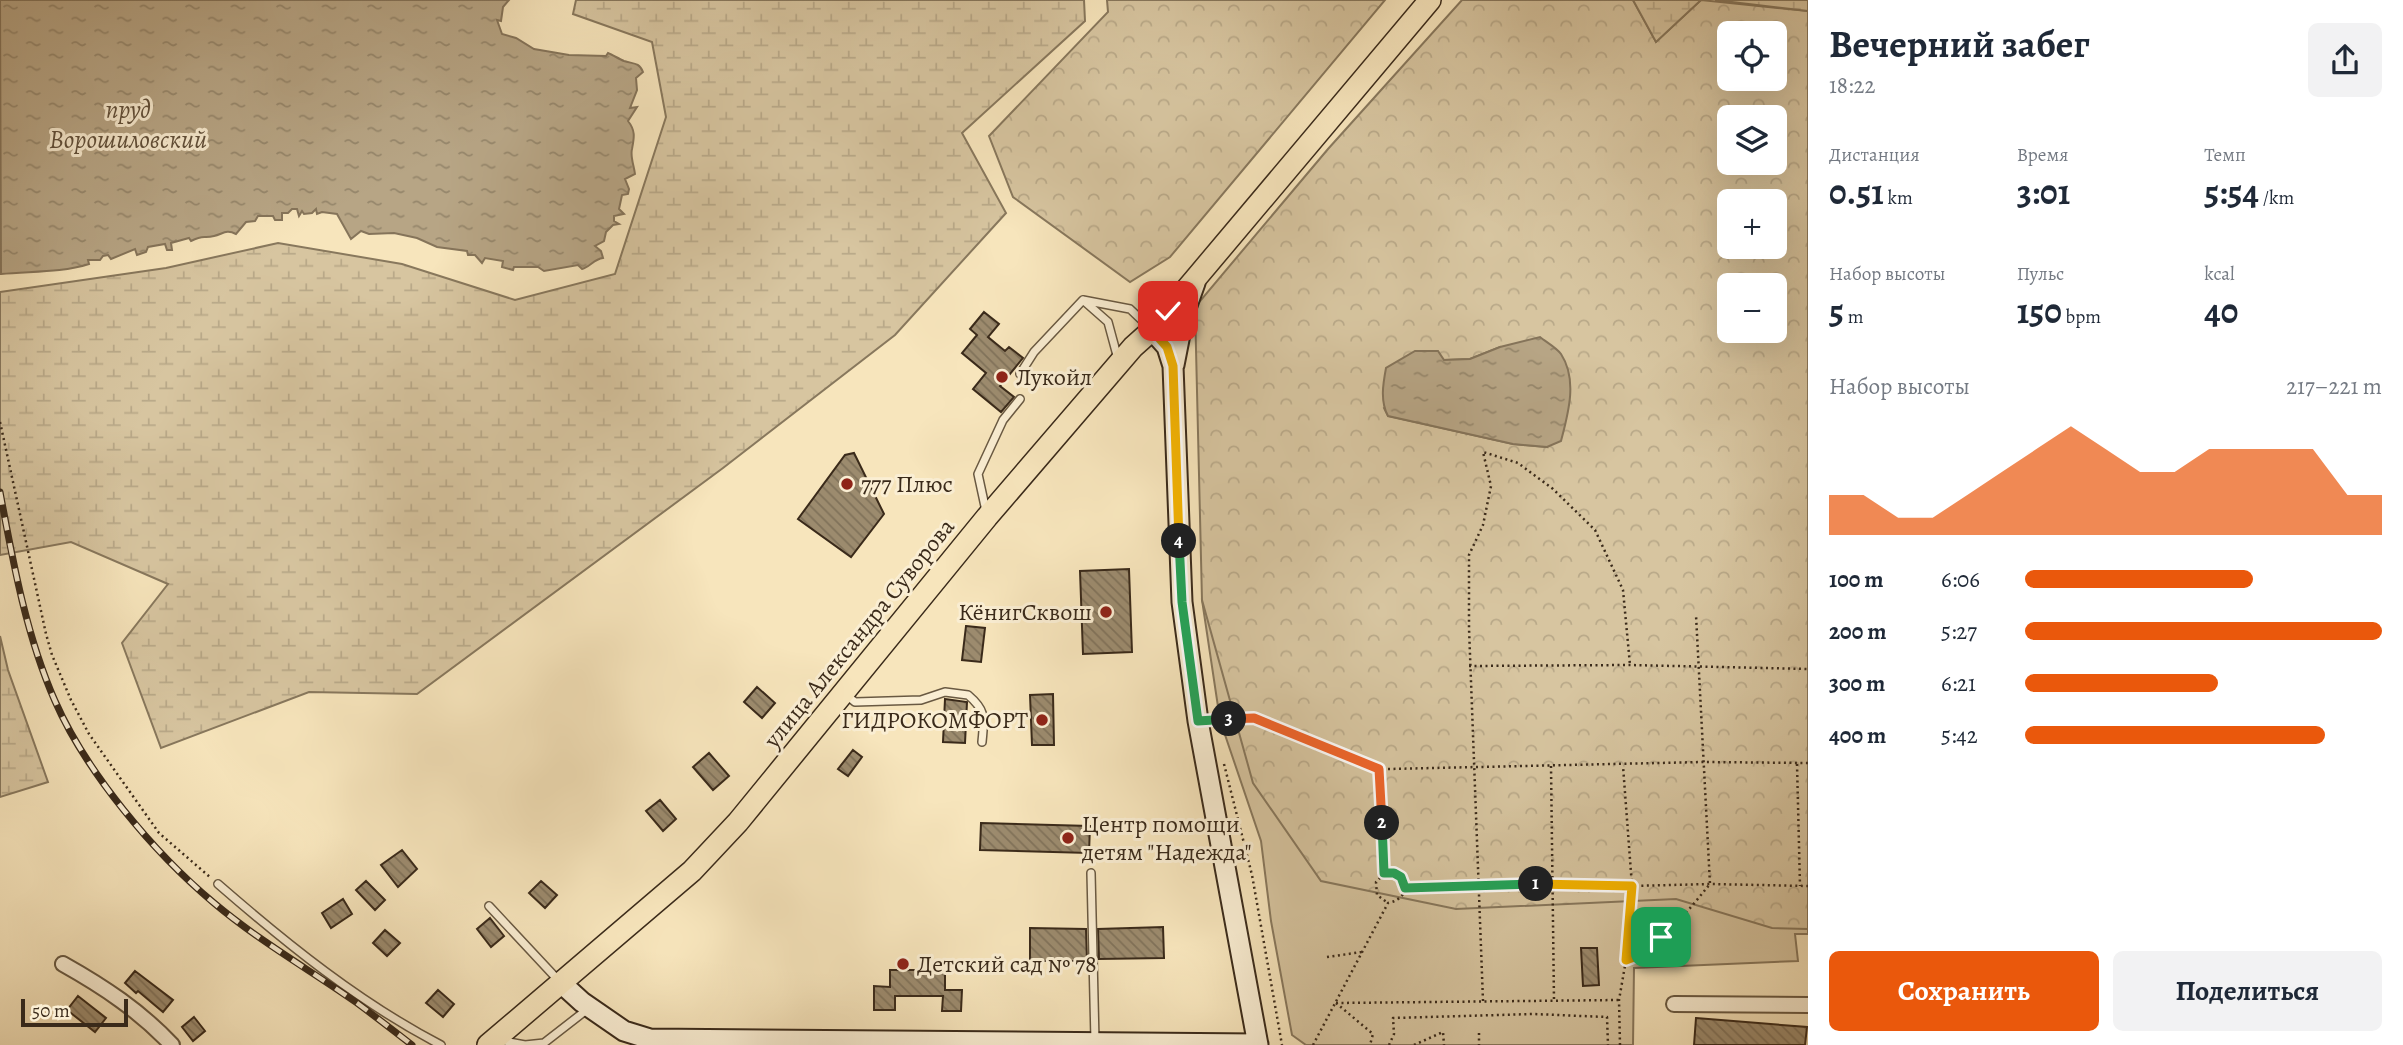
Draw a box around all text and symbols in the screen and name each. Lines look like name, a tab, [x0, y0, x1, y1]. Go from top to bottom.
text: Вечерний забег	[1829, 18, 2090, 70]
map controls	[1717, 21, 1787, 343]
button: locate	[1717, 21, 1787, 91]
button: share	[2308, 23, 2382, 97]
text: 18:22	[1829, 70, 1875, 101]
water label: пруд Ворошиловский	[49, 92, 207, 157]
button: layers	[1717, 105, 1787, 175]
text: Дистанция	[1829, 142, 1920, 168]
text: Время	[2017, 142, 2068, 168]
text: Темп	[2204, 142, 2246, 168]
text: 0.51	[1829, 168, 1884, 216]
text: 3:01	[2017, 168, 2070, 216]
text: 5:54	[2204, 168, 2259, 216]
text: km	[1884, 185, 1913, 211]
text: /km	[2259, 185, 2294, 211]
button: +	[1717, 189, 1787, 259]
text: Набор высоты	[1829, 261, 1945, 287]
text: Пульс	[2017, 261, 2064, 287]
text: kcal	[2204, 261, 2235, 287]
button: −	[1717, 273, 1787, 343]
pin	[1138, 281, 1198, 341]
text: 5	[1829, 287, 1844, 335]
text: 150	[2017, 287, 2062, 335]
text: 40	[2204, 287, 2238, 335]
icon: check	[1149, 292, 1187, 330]
text: m	[1844, 304, 1864, 330]
text: bpm	[2062, 304, 2101, 330]
place label: Лукойл	[1016, 361, 1092, 393]
marker: Лукойл	[994, 369, 1010, 385]
text: Набор высоты	[1829, 371, 1970, 402]
text: 217–221 m	[2286, 371, 2382, 402]
place label: 777 Плюс	[861, 468, 953, 500]
marker: 777 Плюс	[839, 476, 855, 492]
street label: улица Александра Суворова	[756, 512, 962, 755]
pin: 4	[1162, 524, 1196, 558]
text: 4	[1174, 527, 1183, 553]
text: 100 m	[1829, 564, 1884, 595]
text: 6:06	[1941, 564, 1980, 595]
place label: КёнигСквош	[958, 596, 1092, 628]
marker: КёнигСквош	[1098, 604, 1114, 620]
text: 200 m	[1829, 616, 1887, 647]
text: 5:27	[1941, 616, 1977, 647]
text: 300 m	[1829, 668, 1885, 699]
text: 6:21	[1941, 668, 1976, 699]
pin: 3	[1212, 702, 1246, 736]
place label: ГИДРОКОМФОРТ	[841, 704, 1028, 736]
text: 3	[1224, 705, 1233, 731]
marker: ГИДРОКОМФОРТ	[1034, 712, 1050, 728]
text: 400 m	[1829, 720, 1886, 751]
text: 5:42	[1941, 720, 1978, 751]
pin: 2	[1364, 806, 1400, 840]
place label: Центр помощи детям "Надежда"	[1081, 808, 1252, 868]
text: 2	[1377, 809, 1386, 835]
marker: Центр помощи детям "Надежда"	[1060, 830, 1076, 846]
pin: 1	[1518, 866, 1554, 902]
text: 1	[1532, 870, 1539, 896]
pin	[1631, 907, 1691, 967]
icon: arrive	[1642, 918, 1680, 956]
place label: Детский сад № 78	[917, 948, 1097, 980]
button: Сохранить	[1829, 951, 2099, 1031]
button: Поделиться	[2113, 951, 2382, 1031]
marker: Детский сад № 78	[895, 956, 911, 972]
scale bar	[21, 996, 128, 1028]
text: 50 m	[32, 998, 70, 1024]

